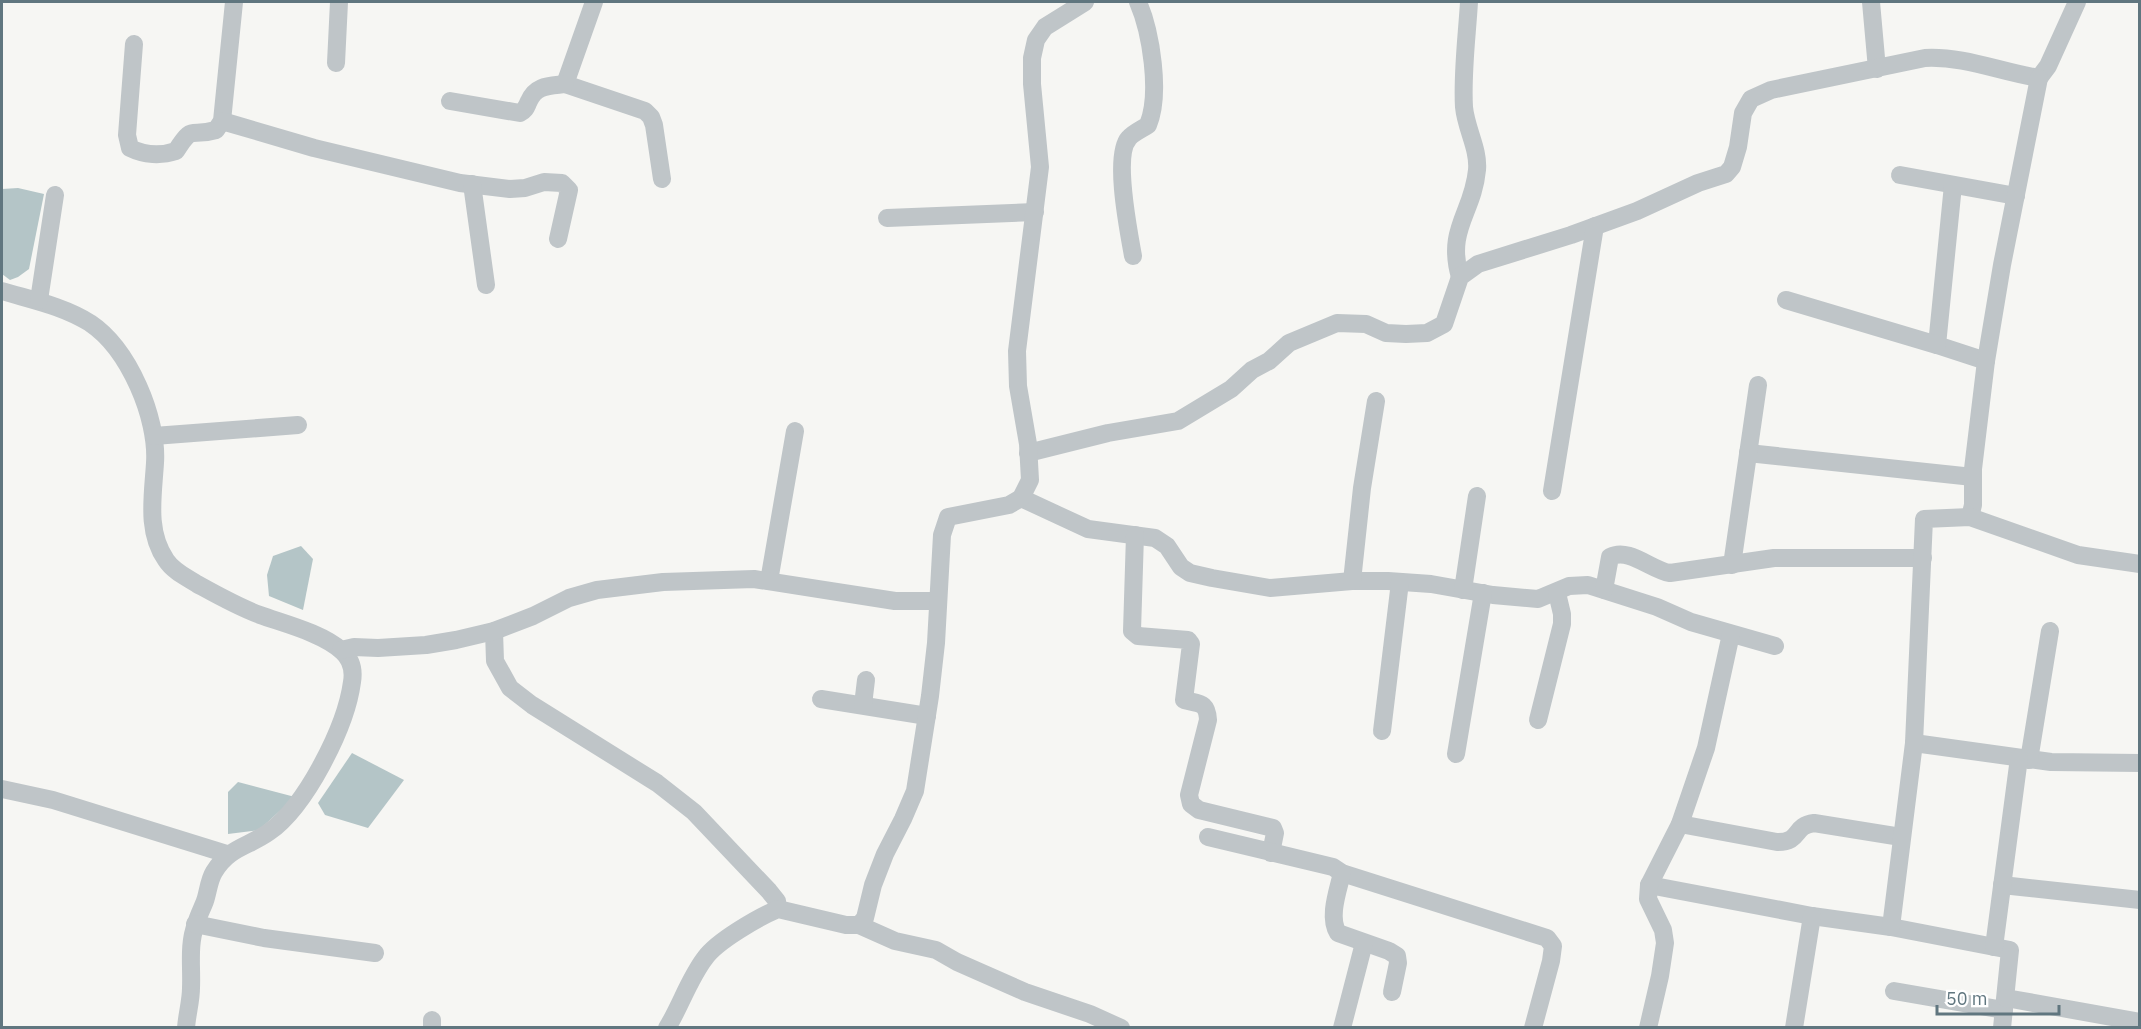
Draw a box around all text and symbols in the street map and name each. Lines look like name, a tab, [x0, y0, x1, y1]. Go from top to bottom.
scale bar	[1937, 978, 2058, 1016]
text: 50 m	[1946, 987, 1988, 1010]

